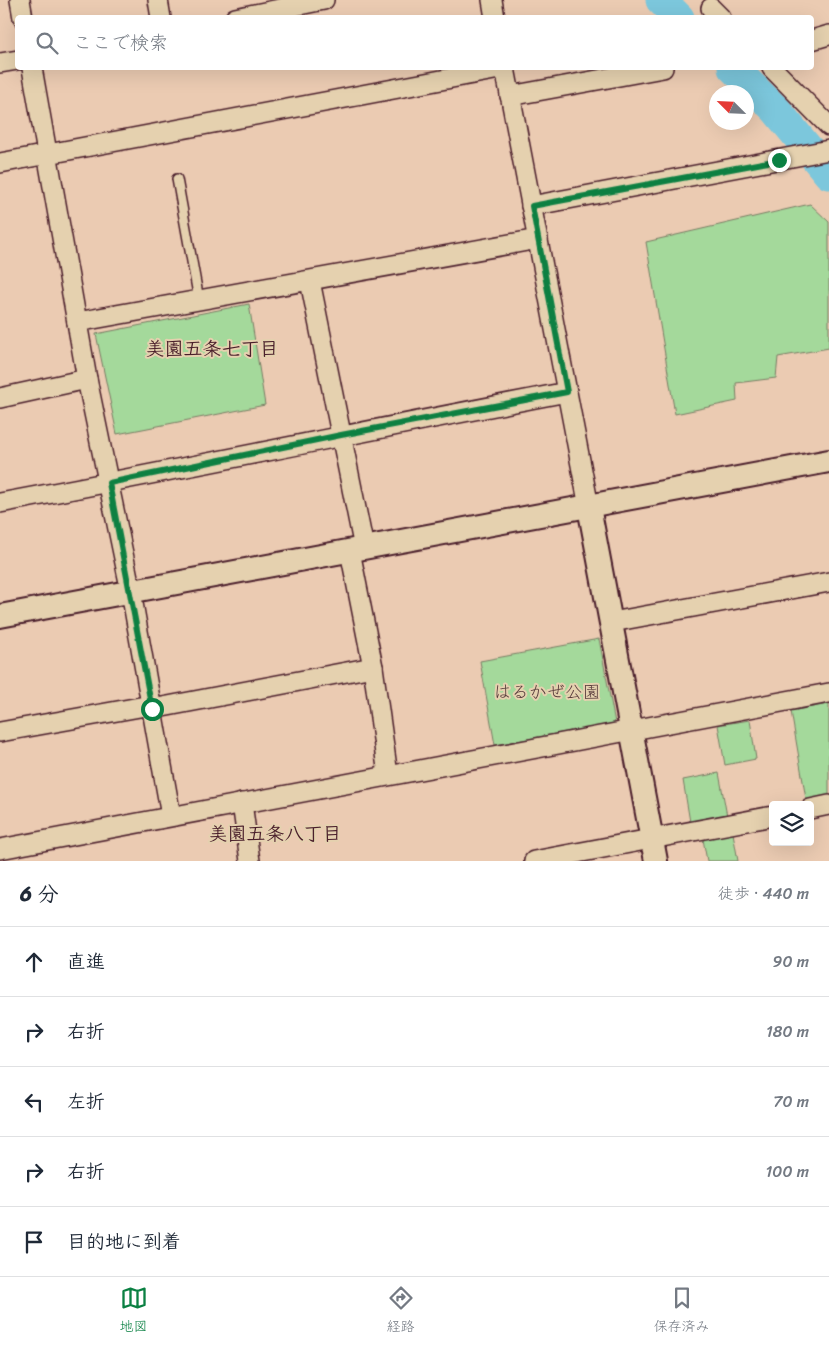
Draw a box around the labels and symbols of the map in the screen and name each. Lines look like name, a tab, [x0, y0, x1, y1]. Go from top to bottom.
north arrow	[709, 85, 754, 130]
route end	[768, 149, 791, 172]
district label: 美園五条七丁目	[145, 332, 279, 365]
park label: はるかぜ公園	[493, 676, 601, 708]
route start	[141, 698, 164, 721]
district label: 美園五条八丁目	[208, 817, 342, 850]

